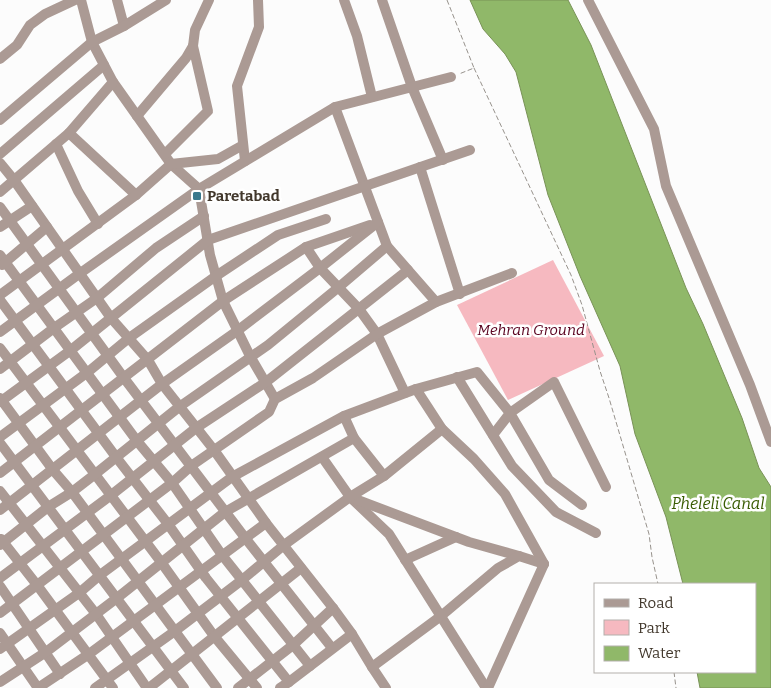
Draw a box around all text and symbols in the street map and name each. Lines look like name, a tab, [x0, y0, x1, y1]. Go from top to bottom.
place label: Paretabad	[207, 187, 280, 205]
marker: Paretabad	[191, 190, 203, 202]
park label: Mehran Ground	[477, 321, 585, 339]
water label: Pheleli Canal	[671, 494, 765, 513]
legend	[594, 583, 756, 673]
text: Road	[638, 594, 673, 612]
text: Park	[638, 619, 670, 637]
text: Water	[638, 644, 681, 662]

